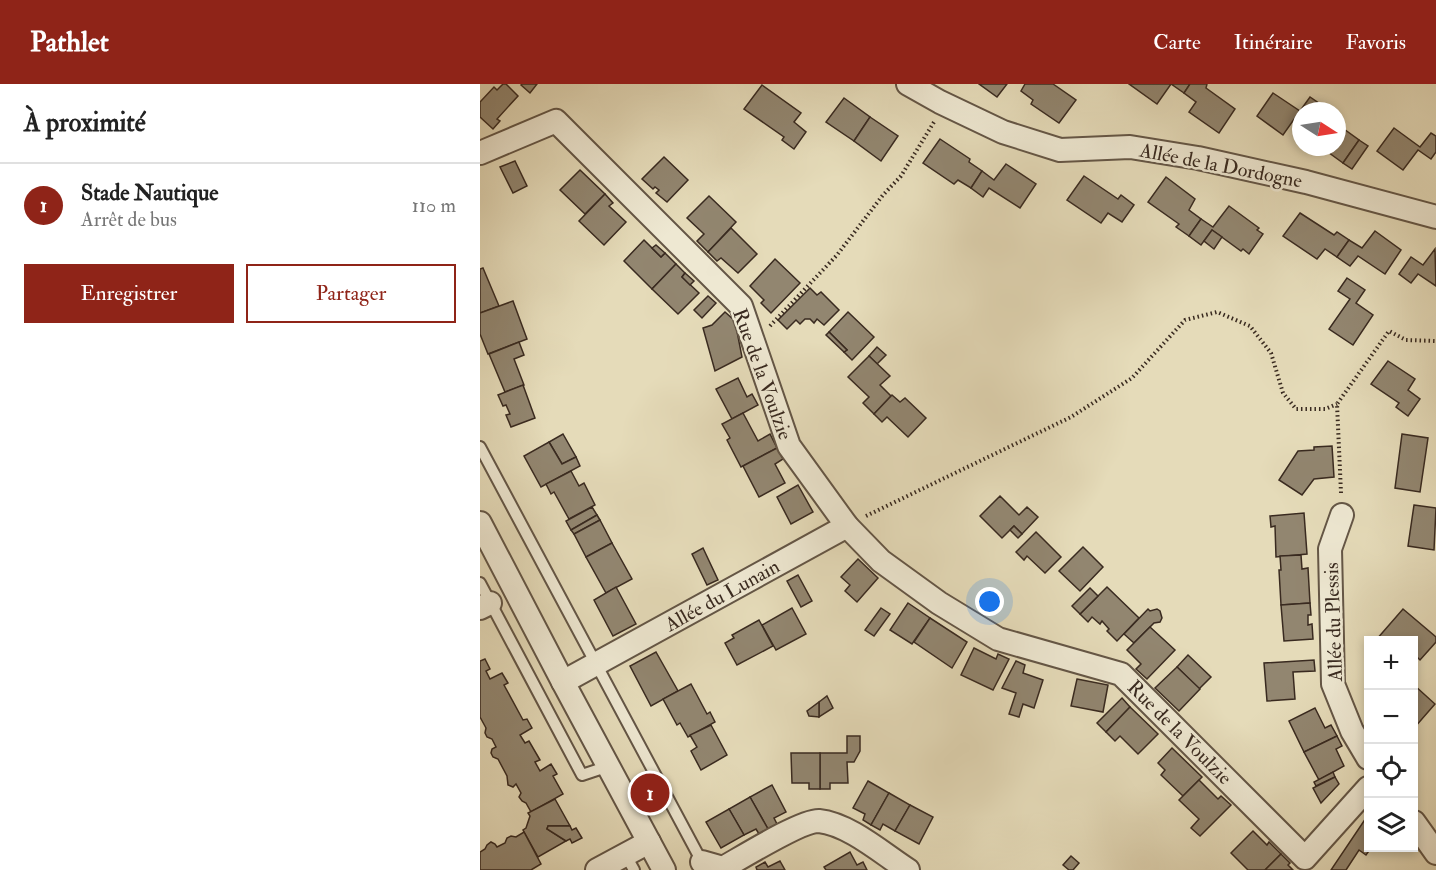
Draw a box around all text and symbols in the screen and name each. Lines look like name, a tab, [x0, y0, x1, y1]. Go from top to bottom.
text: Pathlet	[30, 25, 109, 60]
text: Carte	[1153, 29, 1201, 56]
text: Itinéraire	[1234, 29, 1312, 56]
text: Favoris	[1345, 29, 1406, 56]
north arrow	[1292, 102, 1346, 156]
text: À proximité	[24, 107, 146, 139]
street label: Allée de la Dordogne	[1137, 137, 1304, 194]
text: Stade Nautique	[81, 179, 219, 207]
text: 1	[40, 193, 47, 218]
text: 110 m	[412, 193, 456, 218]
text: Arrêt de bus	[81, 207, 177, 232]
button: Enregistrer	[24, 264, 234, 323]
button: Partager	[246, 264, 456, 323]
street label: Rue de la Voulzie	[727, 305, 798, 443]
street label: Allée du Lunain	[660, 554, 784, 638]
street label: Allée du Plessis	[1319, 562, 1348, 683]
your location	[975, 587, 1004, 616]
map controls	[1364, 636, 1418, 852]
button: +	[1364, 636, 1418, 690]
street label: Rue de la Voulzie	[1122, 675, 1237, 790]
button: −	[1364, 690, 1418, 744]
button: locate	[1364, 744, 1418, 798]
pin: 1	[630, 770, 670, 816]
button: layers	[1364, 798, 1418, 852]

